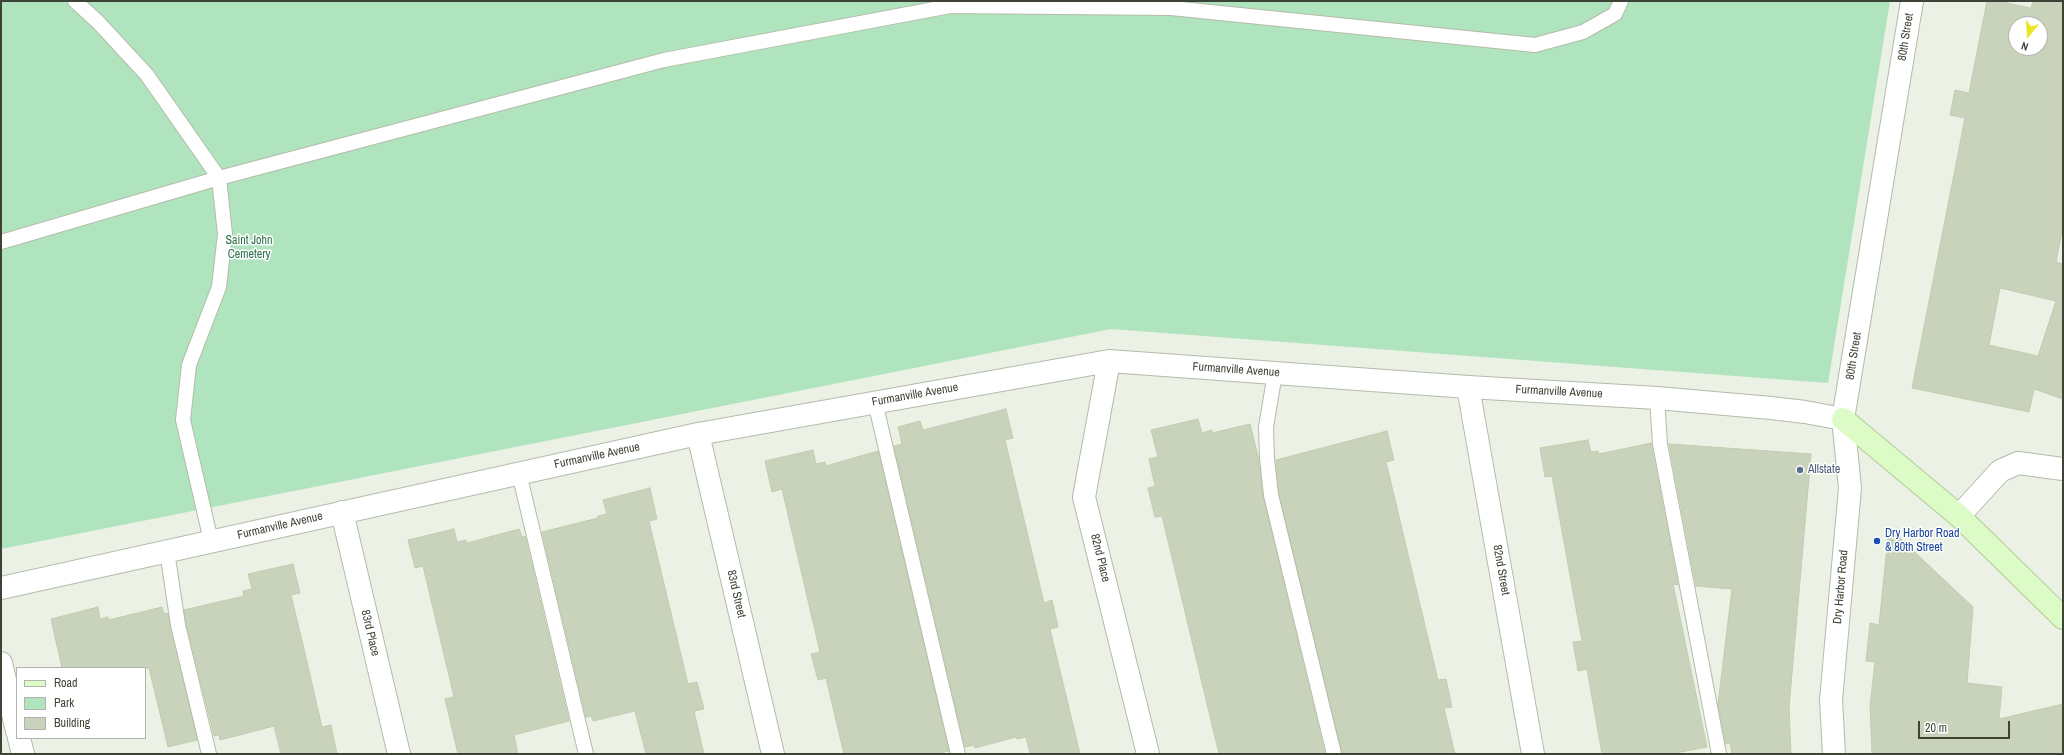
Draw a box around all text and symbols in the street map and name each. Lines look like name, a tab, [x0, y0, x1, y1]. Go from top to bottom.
street label: 80th Street	[1895, 12, 1917, 62]
north arrow	[2008, 16, 2048, 56]
text: N	[2019, 39, 2030, 54]
park label: Saint John Cemetery	[225, 234, 273, 262]
street label: 80th Street	[1843, 331, 1865, 381]
street label: Furmanville Avenue	[1192, 360, 1280, 380]
street label: Furmanville Avenue	[871, 380, 959, 410]
street label: Furmanville Avenue	[1515, 383, 1603, 401]
street label: Furmanville Avenue	[553, 440, 641, 472]
place label: Allstate	[1808, 463, 1840, 477]
marker: Allstate	[1795, 465, 1805, 475]
street label: Furmanville Avenue	[236, 509, 324, 543]
place label: Dry Harbor Road & 80th Street	[1885, 527, 1959, 555]
street label: 82nd Place	[1087, 532, 1113, 584]
marker: Dry Harbor Road & 80th Street	[1872, 536, 1882, 546]
street label: 82nd Street	[1489, 544, 1513, 596]
street label: Dry Harbor Road	[1831, 549, 1851, 625]
street label: 83rd Street	[724, 569, 748, 619]
street label: 83rd Place	[358, 608, 382, 658]
legend	[16, 667, 146, 739]
text: Road	[54, 675, 78, 691]
text: Park	[54, 695, 74, 711]
scale bar	[1920, 713, 2012, 739]
text: Building	[54, 715, 90, 731]
text: 20 m	[1925, 720, 1947, 736]

